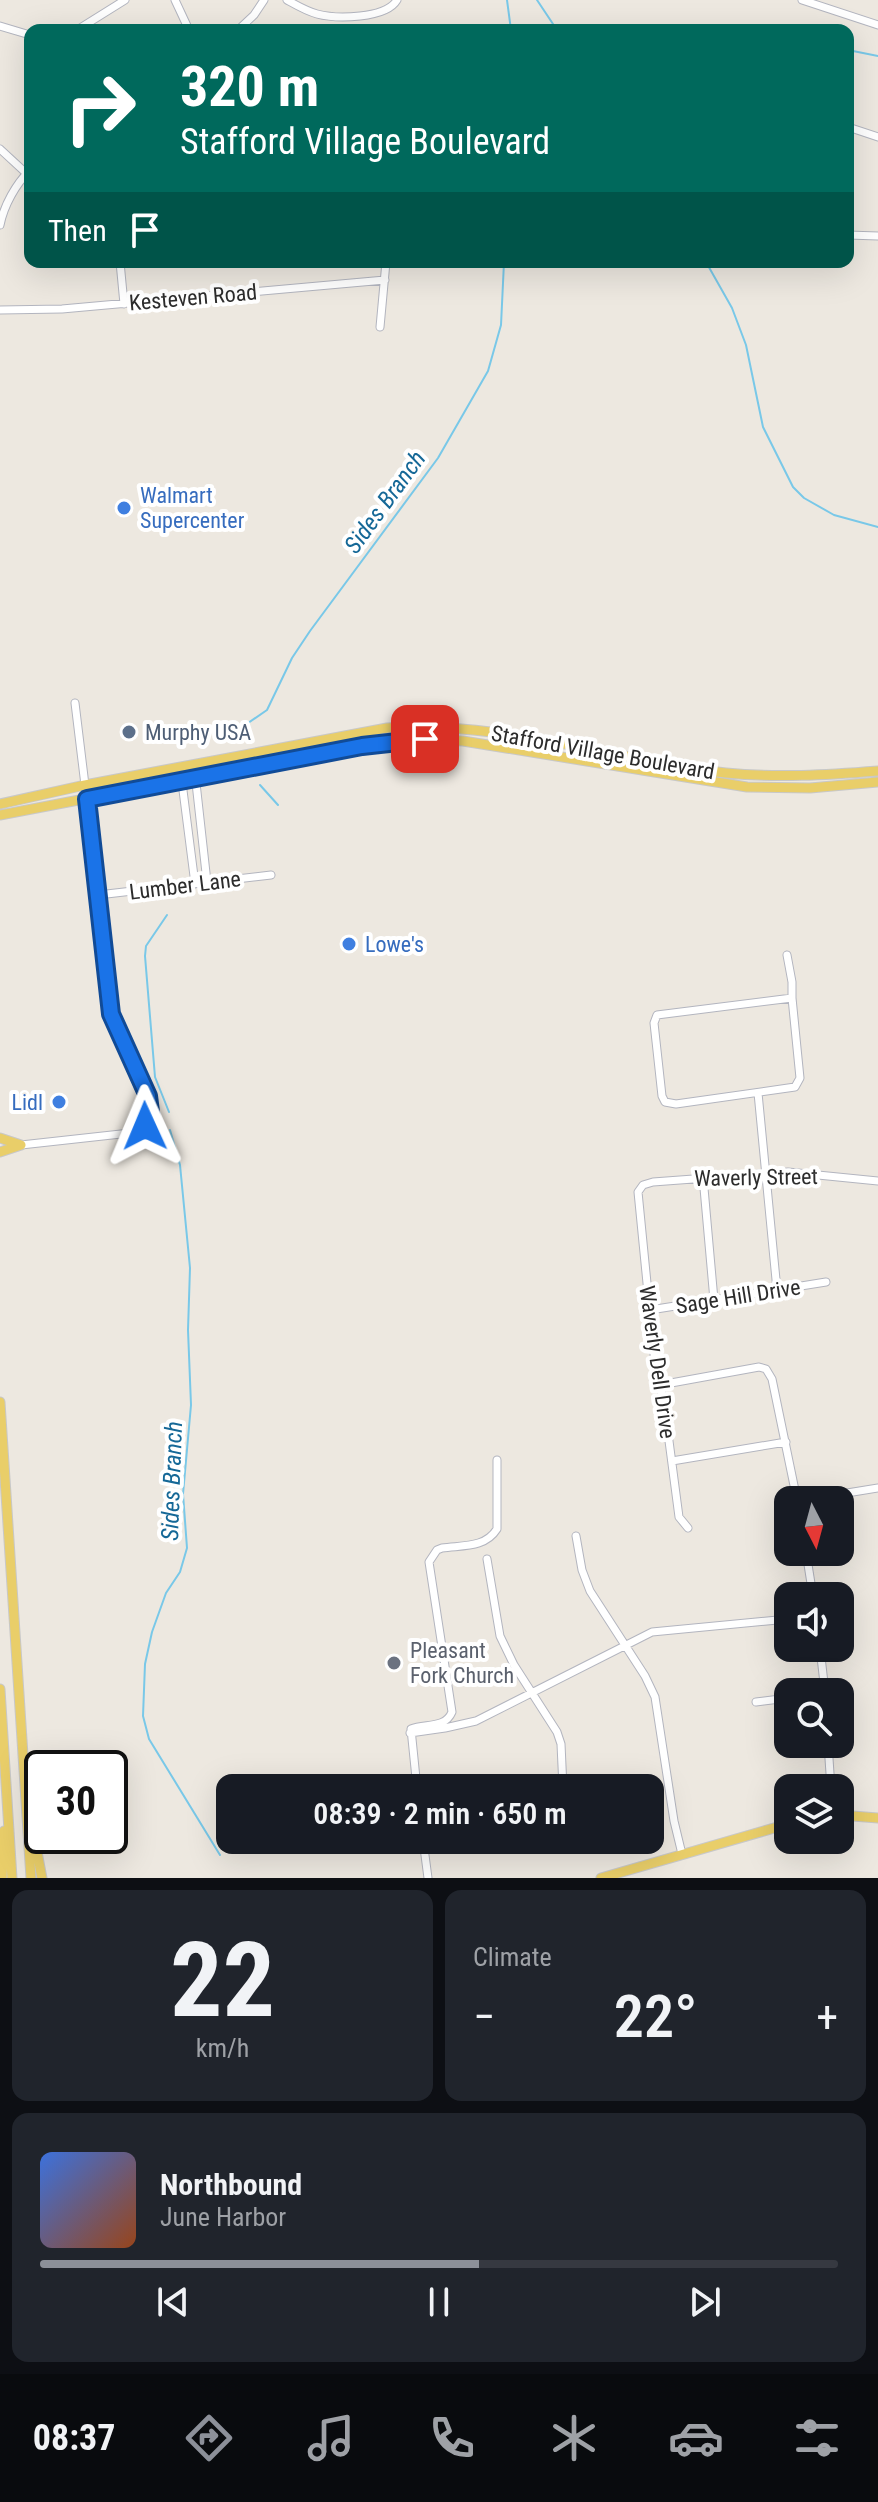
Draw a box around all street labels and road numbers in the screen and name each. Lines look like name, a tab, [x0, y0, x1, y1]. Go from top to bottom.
street label: Kesteven Road	[128, 279, 258, 316]
street label: Stafford Village Boulevard	[489, 721, 716, 784]
street label: Lumber Lane	[128, 866, 242, 905]
street label: Waverly Street	[694, 1164, 818, 1191]
street label: Sage Hill Drive	[674, 1274, 802, 1319]
street label: Waverly Dell Drive	[634, 1284, 681, 1440]

